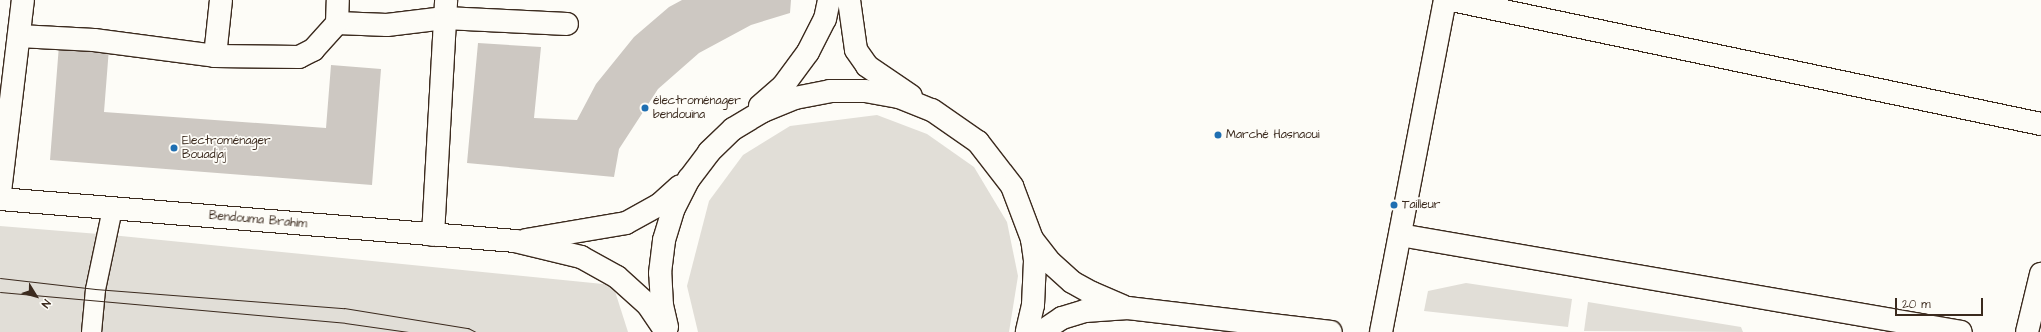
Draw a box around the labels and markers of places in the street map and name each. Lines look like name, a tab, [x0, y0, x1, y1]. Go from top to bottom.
place label: électroménager bendouina	[653, 94, 741, 122]
marker: électroménager bendouina	[640, 103, 650, 113]
place label: Marché Hasnaoui	[1226, 128, 1320, 142]
marker: Marché Hasnaoui	[1213, 130, 1223, 140]
place label: Electroménager Bouadjaj	[182, 134, 271, 162]
marker: Electroménager Bouadjaj	[169, 143, 179, 153]
place label: Tailleur	[1402, 198, 1440, 212]
marker: Tailleur	[1389, 200, 1399, 210]

